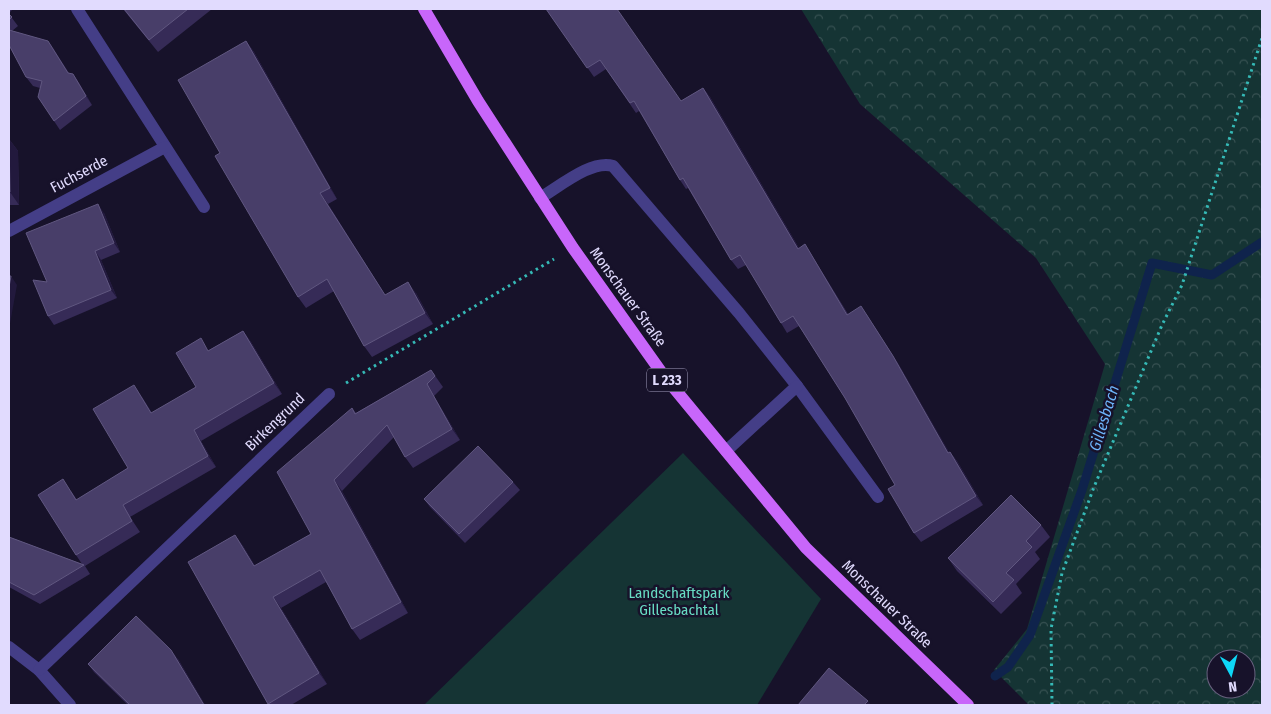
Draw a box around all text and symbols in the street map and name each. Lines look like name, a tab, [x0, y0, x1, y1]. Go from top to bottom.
street label: Fuchserde	[47, 151, 111, 197]
street label: Monschauer Straße	[586, 244, 670, 350]
road number: L 233	[647, 368, 687, 392]
water label: Gillesbach	[1085, 383, 1123, 453]
street label: Birkengrund	[242, 389, 308, 455]
street label: Monschauer Straße	[838, 556, 936, 652]
park label: Landschaftspark Gillesbachtal	[628, 584, 730, 619]
north arrow	[1206, 649, 1256, 699]
text: N	[1227, 677, 1238, 695]

